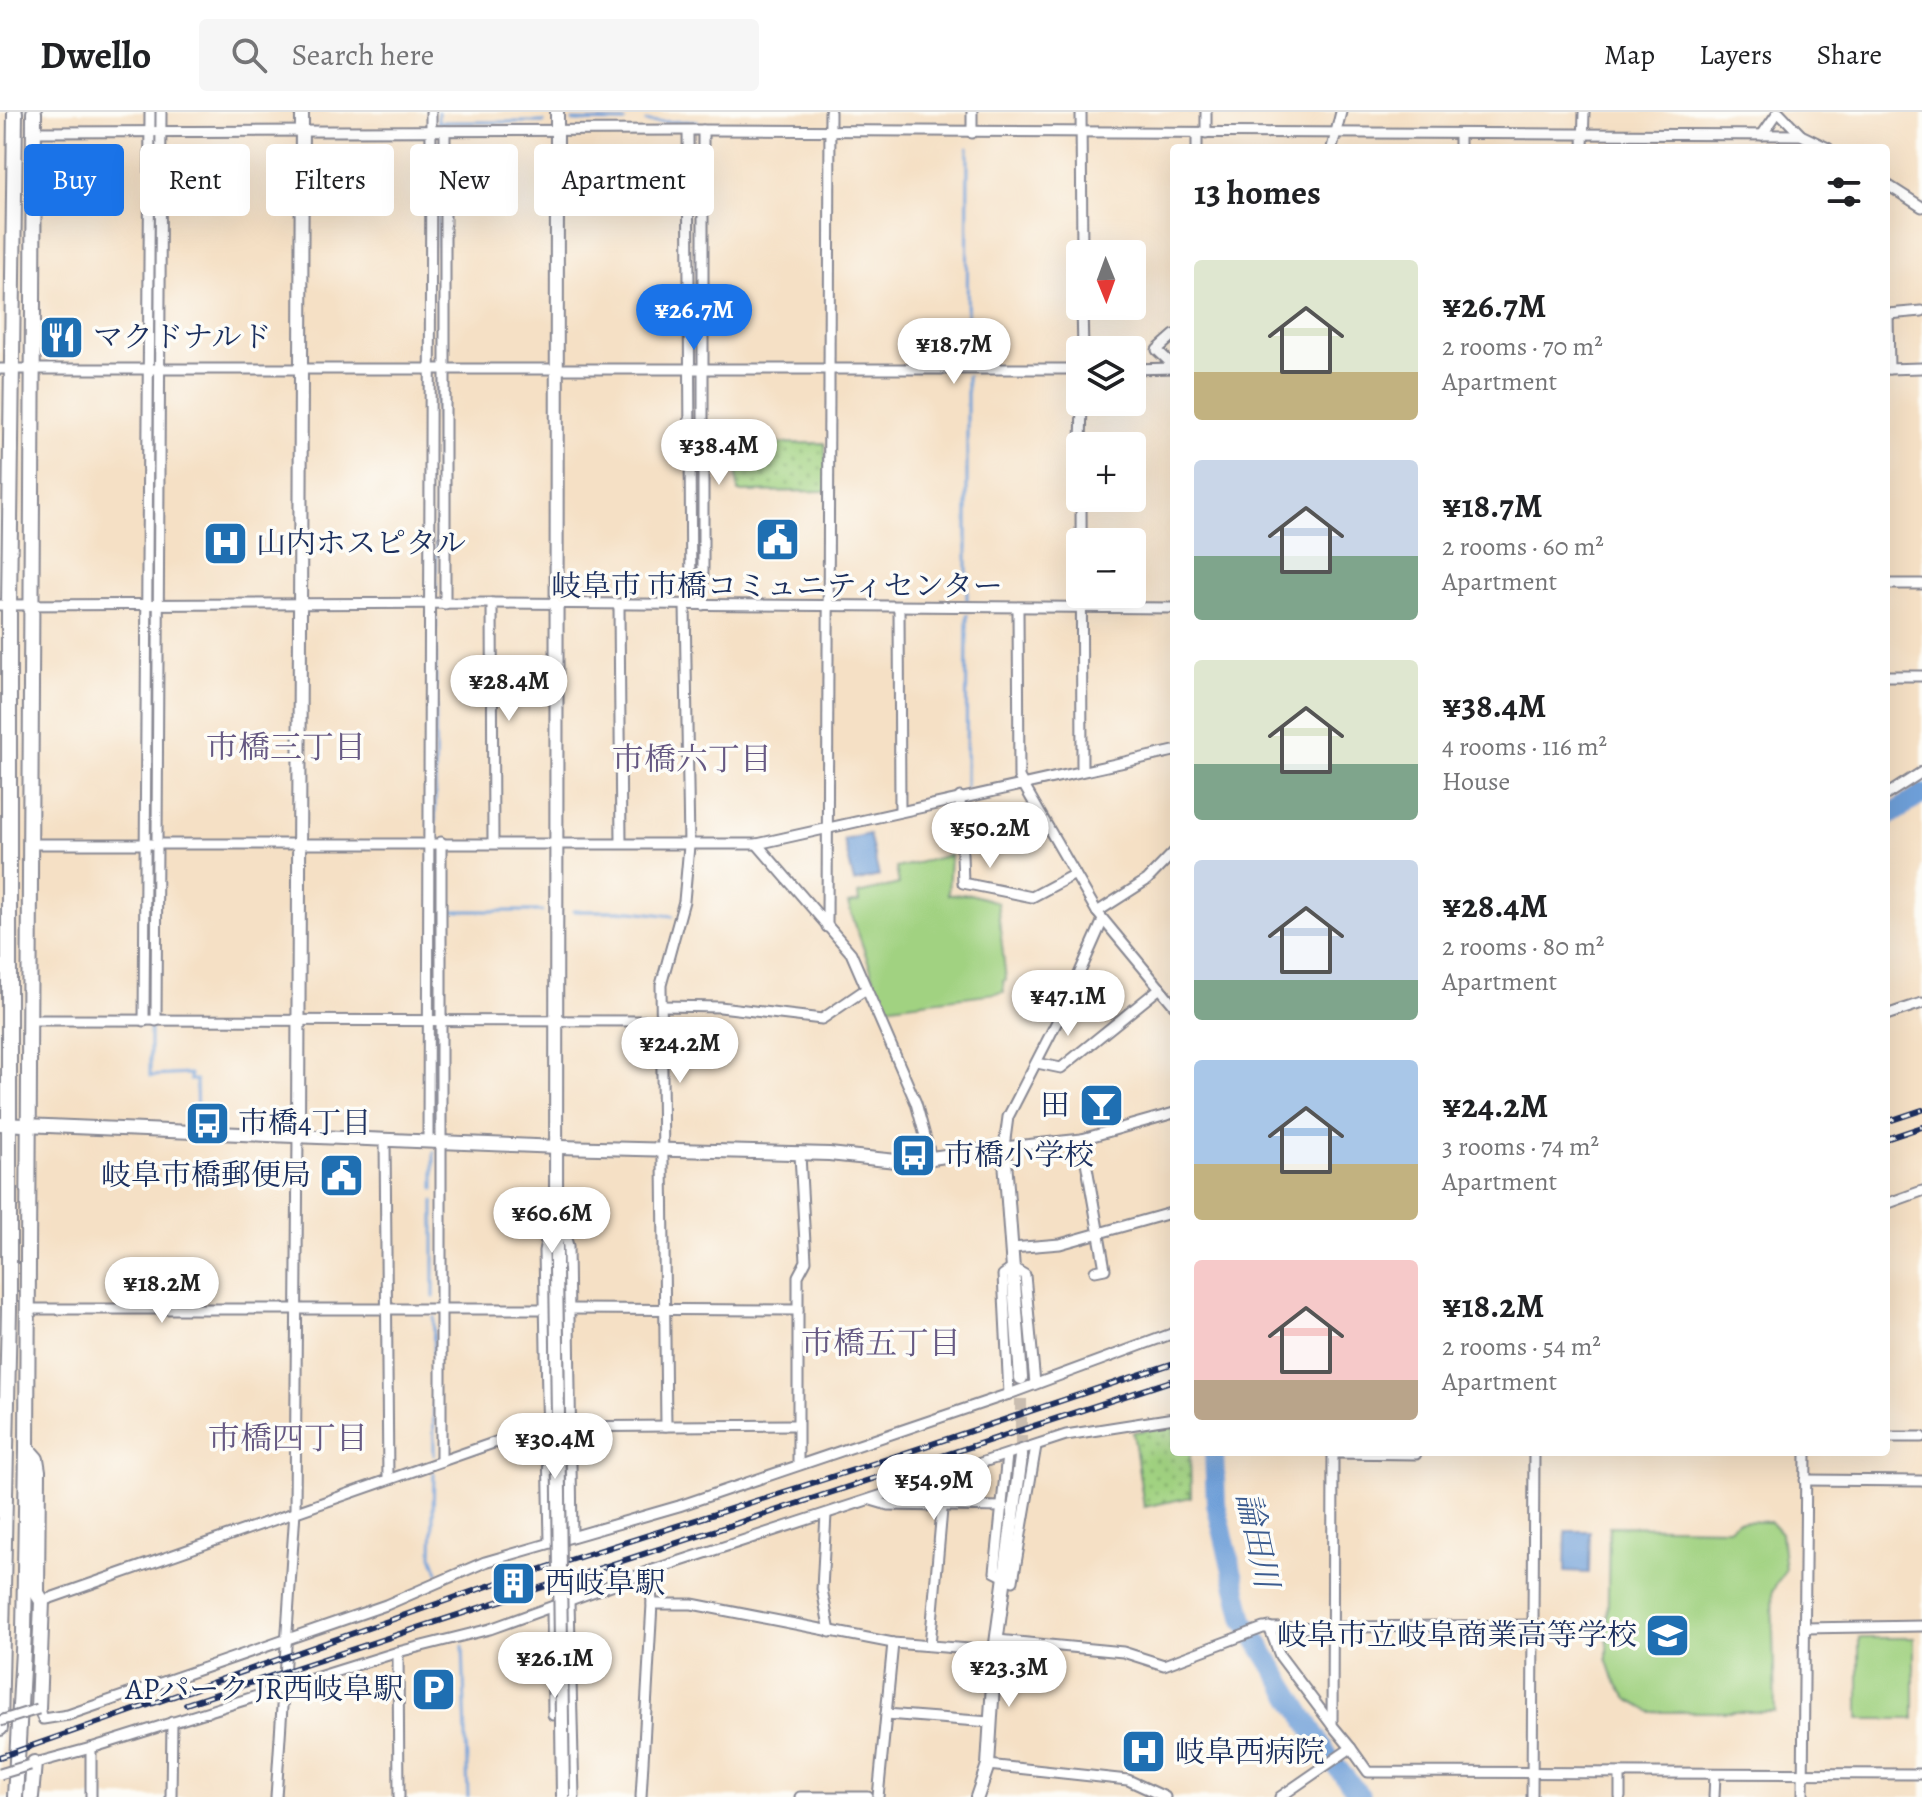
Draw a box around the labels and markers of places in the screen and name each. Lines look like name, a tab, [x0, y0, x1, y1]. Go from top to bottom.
pin: ¥26.7M	[629, 284, 759, 352]
restaurant icon: マクドナルド	[38, 313, 86, 361]
place label: マクドナルド	[93, 317, 272, 357]
pin: ¥18.7M	[889, 318, 1019, 386]
pin: ¥38.4M	[654, 419, 784, 487]
public building icon: 岐阜市 市橋コミュニティセンター	[753, 516, 801, 564]
hospital icon: 山内ホスピタル	[201, 519, 249, 567]
place label: 山内ホスピタル	[256, 523, 466, 563]
place label: 岐阜市 市橋コミュニティセンター	[551, 566, 1003, 606]
pin: ¥28.4M	[444, 655, 574, 723]
pin: ¥50.2M	[925, 802, 1055, 870]
pin: ¥47.1M	[1003, 970, 1133, 1038]
pin: ¥24.2M	[615, 1017, 745, 1085]
bar icon: 田	[1077, 1081, 1125, 1129]
place label: 田	[1040, 1085, 1070, 1125]
bus stop icon: 市橋4丁目	[183, 1099, 231, 1147]
place label: 市橋4丁目	[238, 1103, 372, 1143]
bus stop icon: 市橋小学校	[889, 1131, 937, 1179]
place label: 市橋小学校	[944, 1135, 1094, 1175]
public building icon: 岐阜市橋郵便局	[318, 1151, 366, 1199]
place label: 岐阜市橋郵便局	[101, 1155, 311, 1195]
pin: ¥60.6M	[487, 1187, 617, 1255]
pin: ¥18.2M	[97, 1257, 227, 1325]
pin: ¥30.4M	[490, 1413, 620, 1481]
pin: ¥54.9M	[869, 1454, 999, 1522]
building icon: 西岐阜駅	[490, 1559, 538, 1607]
place label: 西岐阜駅	[545, 1563, 665, 1603]
school or university icon: 岐阜市立岐阜商業高等学校	[1644, 1611, 1692, 1659]
place label: 岐阜市立岐阜商業高等学校	[1277, 1615, 1637, 1655]
pin: ¥26.1M	[490, 1632, 620, 1700]
pin: ¥23.3M	[944, 1641, 1074, 1709]
parking icon: APパーク JR西岐阜駅	[410, 1665, 458, 1713]
place label: APパーク JR西岐阜駅	[124, 1669, 403, 1709]
hospital icon: 岐阜西病院	[1120, 1728, 1168, 1776]
place label: 岐阜西病院	[1175, 1732, 1325, 1772]

